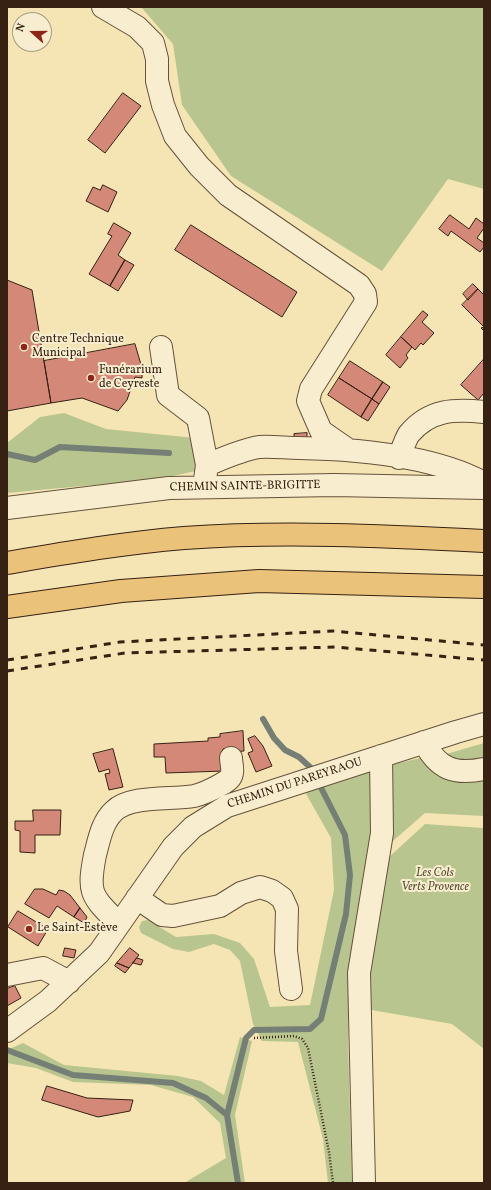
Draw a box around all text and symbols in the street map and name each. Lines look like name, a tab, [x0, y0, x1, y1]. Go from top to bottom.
north arrow	[12, 12, 52, 52]
text: N	[13, 21, 30, 34]
place label: Centre Technique Municipal	[32, 333, 124, 361]
marker: Centre Technique Municipal	[19, 342, 29, 352]
place label: Funérarium de Ceyreste	[99, 364, 162, 392]
marker: Funérarium de Ceyreste	[86, 373, 96, 383]
street label: CHEMIN SAINTE-BRIGITTE	[169, 478, 321, 496]
street label: CHEMIN DU PAREYRAOU	[226, 755, 364, 813]
park label: Les Cols Verts Provence	[401, 867, 469, 895]
place label: Le Saint-Estève	[37, 922, 118, 936]
marker: Le Saint-Estève	[24, 924, 34, 934]

